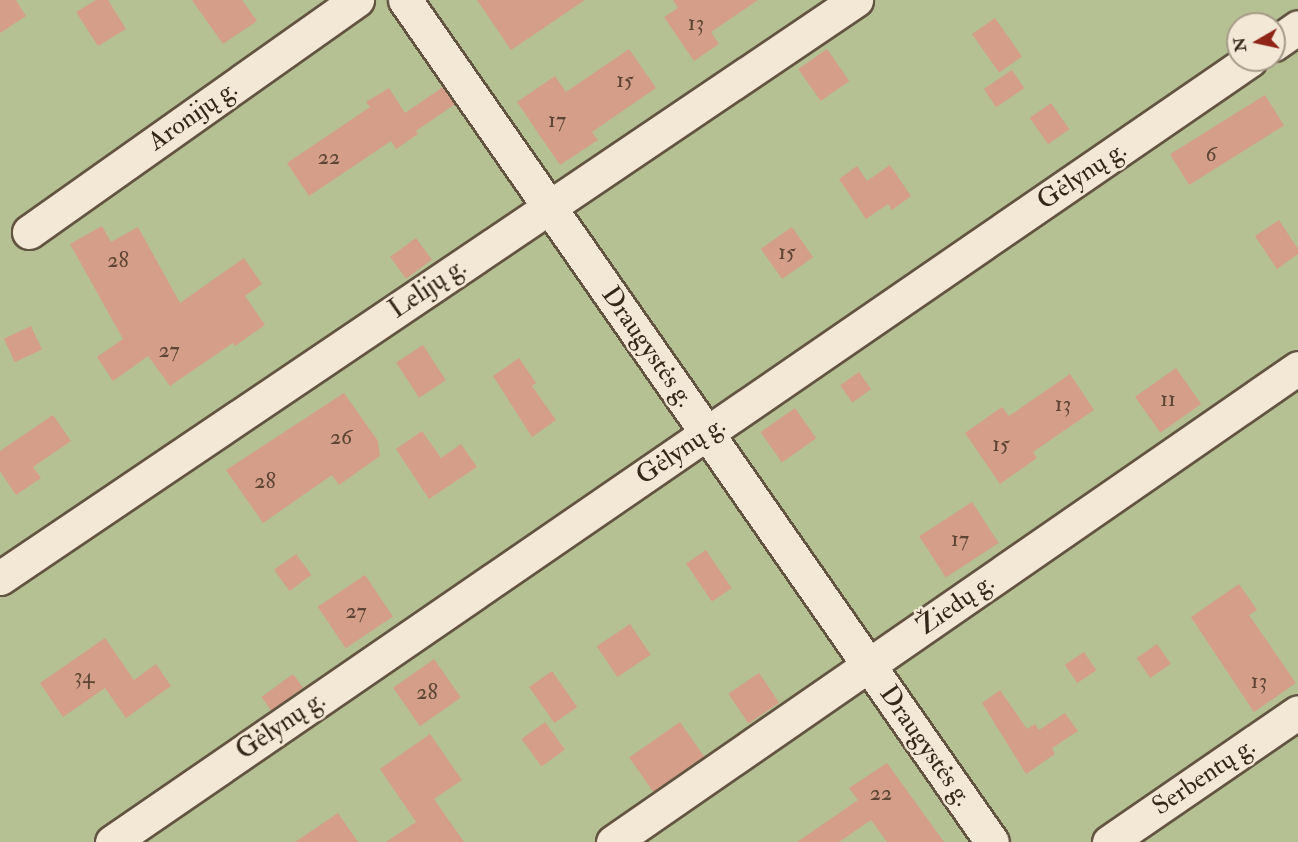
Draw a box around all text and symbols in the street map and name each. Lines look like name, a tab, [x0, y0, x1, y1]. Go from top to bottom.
house number: 13	[688, 11, 704, 37]
north arrow	[1226, 12, 1286, 72]
text: N	[1229, 36, 1251, 53]
house number: 15	[616, 68, 634, 94]
street label: Aronijų g.	[142, 74, 244, 158]
house number: 17	[548, 108, 566, 134]
street label: Gėlynų g.	[1032, 135, 1132, 217]
house number: 6	[1205, 142, 1217, 168]
house number: 22	[318, 145, 340, 171]
house number: 15	[778, 240, 796, 266]
house number: 28	[107, 248, 129, 274]
street label: Lelijų g.	[384, 252, 472, 326]
street label: Draugystės g.	[594, 281, 700, 413]
house number: 27	[158, 338, 180, 364]
house number: 11	[1160, 387, 1176, 413]
house number: 13	[1055, 392, 1071, 418]
street label: Gėlynų g.	[631, 410, 731, 492]
house number: 26	[330, 425, 352, 451]
house number: 15	[992, 432, 1010, 458]
house number: 28	[254, 469, 276, 495]
house number: 17	[951, 527, 969, 553]
street label: Žiedų g.	[912, 567, 1000, 643]
house number: 27	[345, 599, 367, 625]
house number: 34	[74, 664, 94, 690]
house number: 13	[1251, 669, 1267, 695]
house number: 28	[416, 680, 438, 706]
street label: Draugystės g.	[872, 680, 978, 812]
street label: Gėlynų g.	[231, 685, 331, 767]
street label: Serbentų g.	[1147, 731, 1261, 823]
house number: 22	[870, 781, 892, 807]

